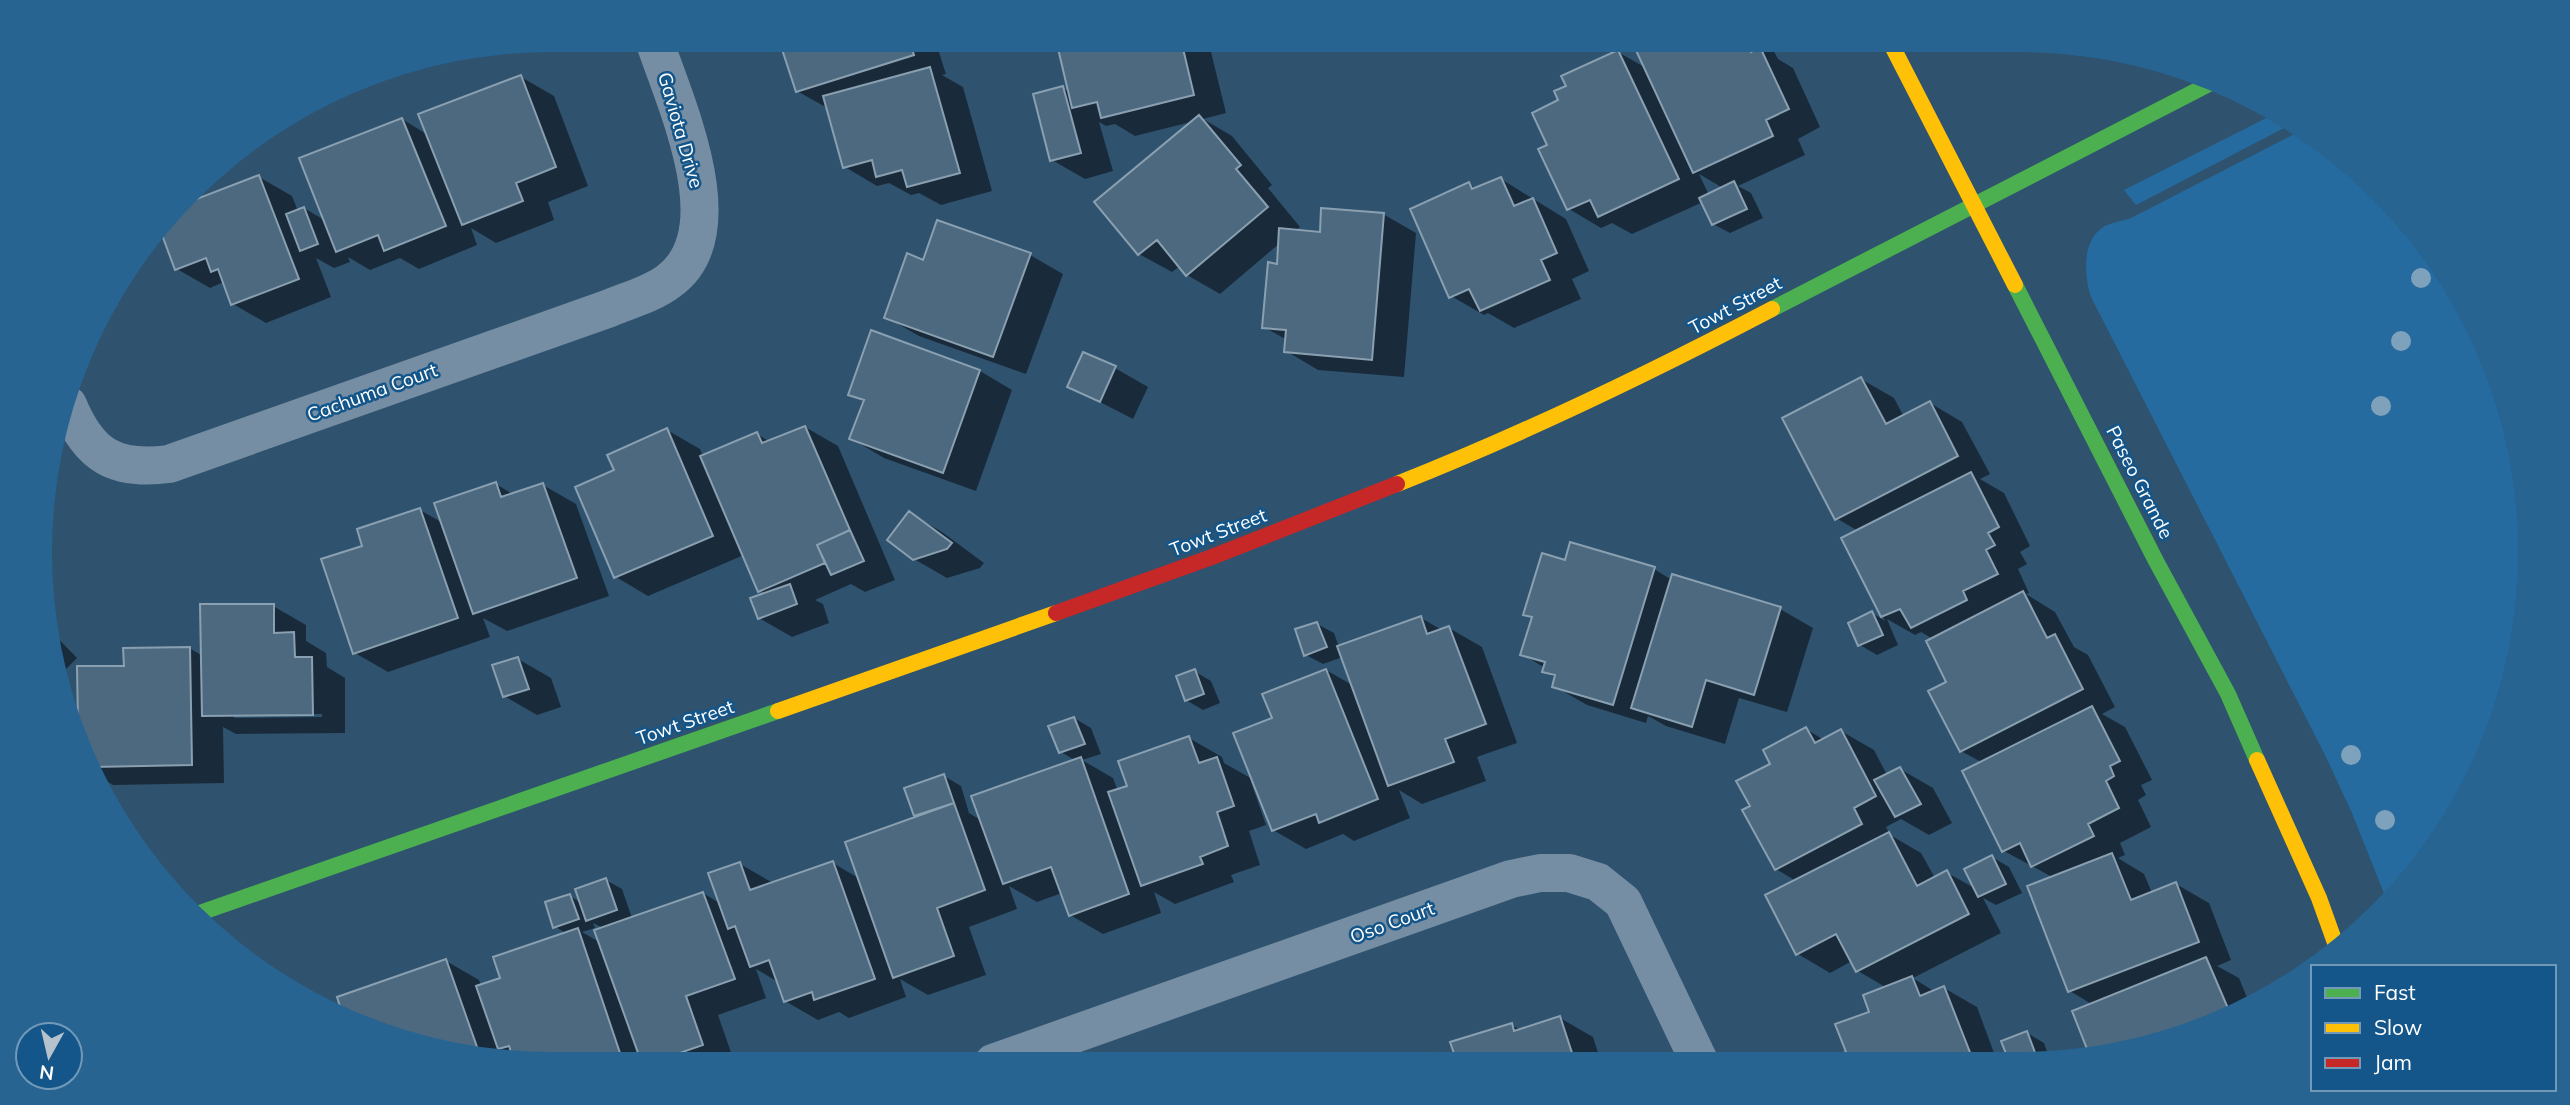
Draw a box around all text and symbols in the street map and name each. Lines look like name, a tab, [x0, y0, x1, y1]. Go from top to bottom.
street label: Gaviota Drive	[653, 69, 709, 191]
street label: Towt Street	[1685, 270, 1786, 339]
street label: Cachuma Court	[304, 357, 441, 427]
street label: Paseo Grande	[2101, 421, 2179, 543]
street label: Towt Street	[1166, 502, 1270, 561]
street label: Towt Street	[633, 694, 737, 750]
street label: Oso Court	[1347, 896, 1438, 948]
legend	[2311, 965, 2556, 1091]
text: Fast	[2374, 979, 2416, 1005]
text: Slow	[2374, 1014, 2422, 1040]
north arrow	[14, 1021, 84, 1091]
text: Jam	[2374, 1049, 2412, 1075]
text: N	[38, 1060, 55, 1086]

